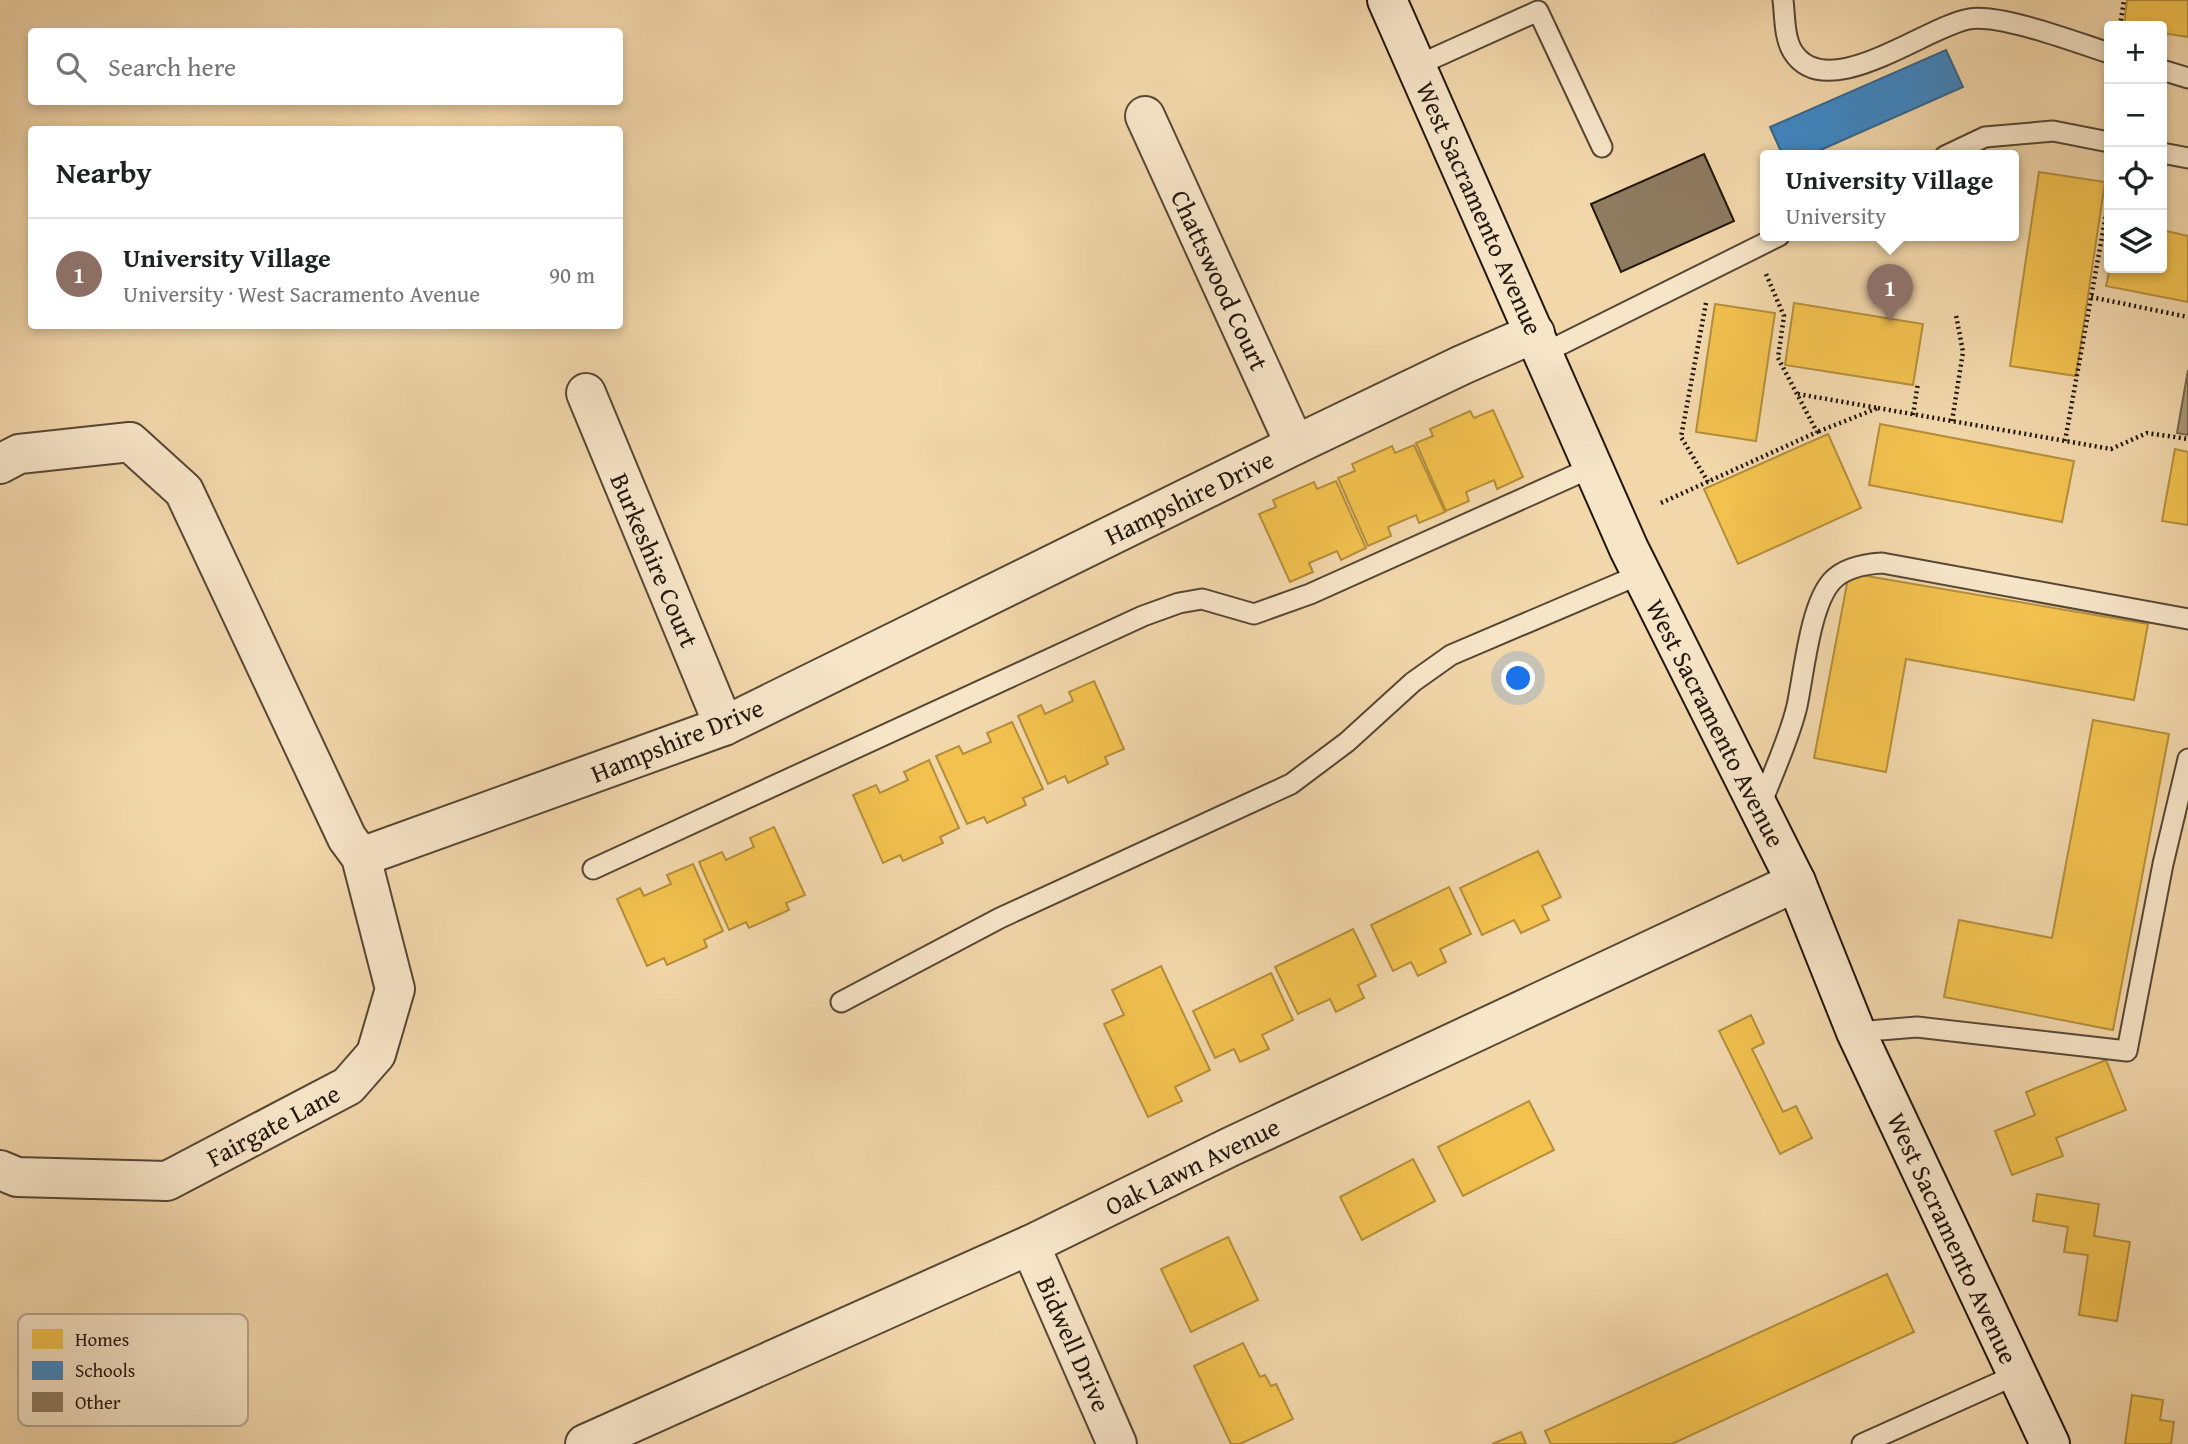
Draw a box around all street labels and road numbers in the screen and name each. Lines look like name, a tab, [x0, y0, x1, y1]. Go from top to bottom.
street label: West Sacramento Avenue	[1406, 75, 1554, 341]
street label: Chattswood Court	[1161, 183, 1279, 377]
street label: Hampshire Drive	[1098, 439, 1280, 555]
street label: Burkeshire Court	[601, 467, 709, 653]
street label: West Sacramento Avenue	[1636, 592, 1796, 854]
street label: Hampshire Drive	[585, 688, 769, 792]
street label: Fairgate Lane	[199, 1073, 347, 1177]
street label: West Sacramento Avenue	[1877, 1106, 2029, 1370]
street label: Oak Lawn Avenue	[1098, 1107, 1286, 1225]
street label: Bidwell Drive	[1027, 1270, 1121, 1418]

